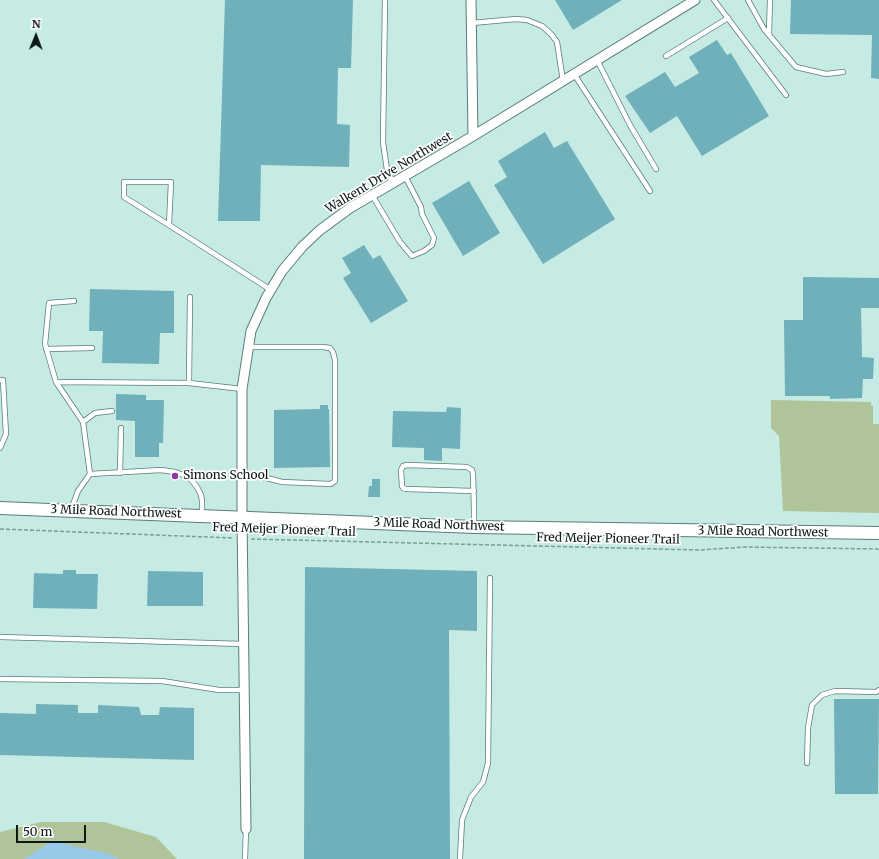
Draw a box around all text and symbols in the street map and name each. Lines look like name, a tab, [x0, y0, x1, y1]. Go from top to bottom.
north arrow	[16, 16, 56, 56]
text: N	[32, 17, 41, 31]
street label: Walkent Drive Northwest	[323, 129, 455, 217]
place label: Simons School	[183, 469, 268, 483]
marker: Simons School	[170, 471, 180, 481]
street label: 3 Mile Road Northwest	[50, 503, 182, 521]
street label: 3 Mile Road Northwest	[373, 516, 505, 534]
street label: Fred Meijer Pioneer Trail	[212, 520, 356, 540]
street label: 3 Mile Road Northwest	[697, 524, 829, 540]
street label: Fred Meijer Pioneer Trail	[536, 531, 680, 547]
scale bar	[18, 817, 88, 843]
text: 50 m	[23, 824, 52, 839]

